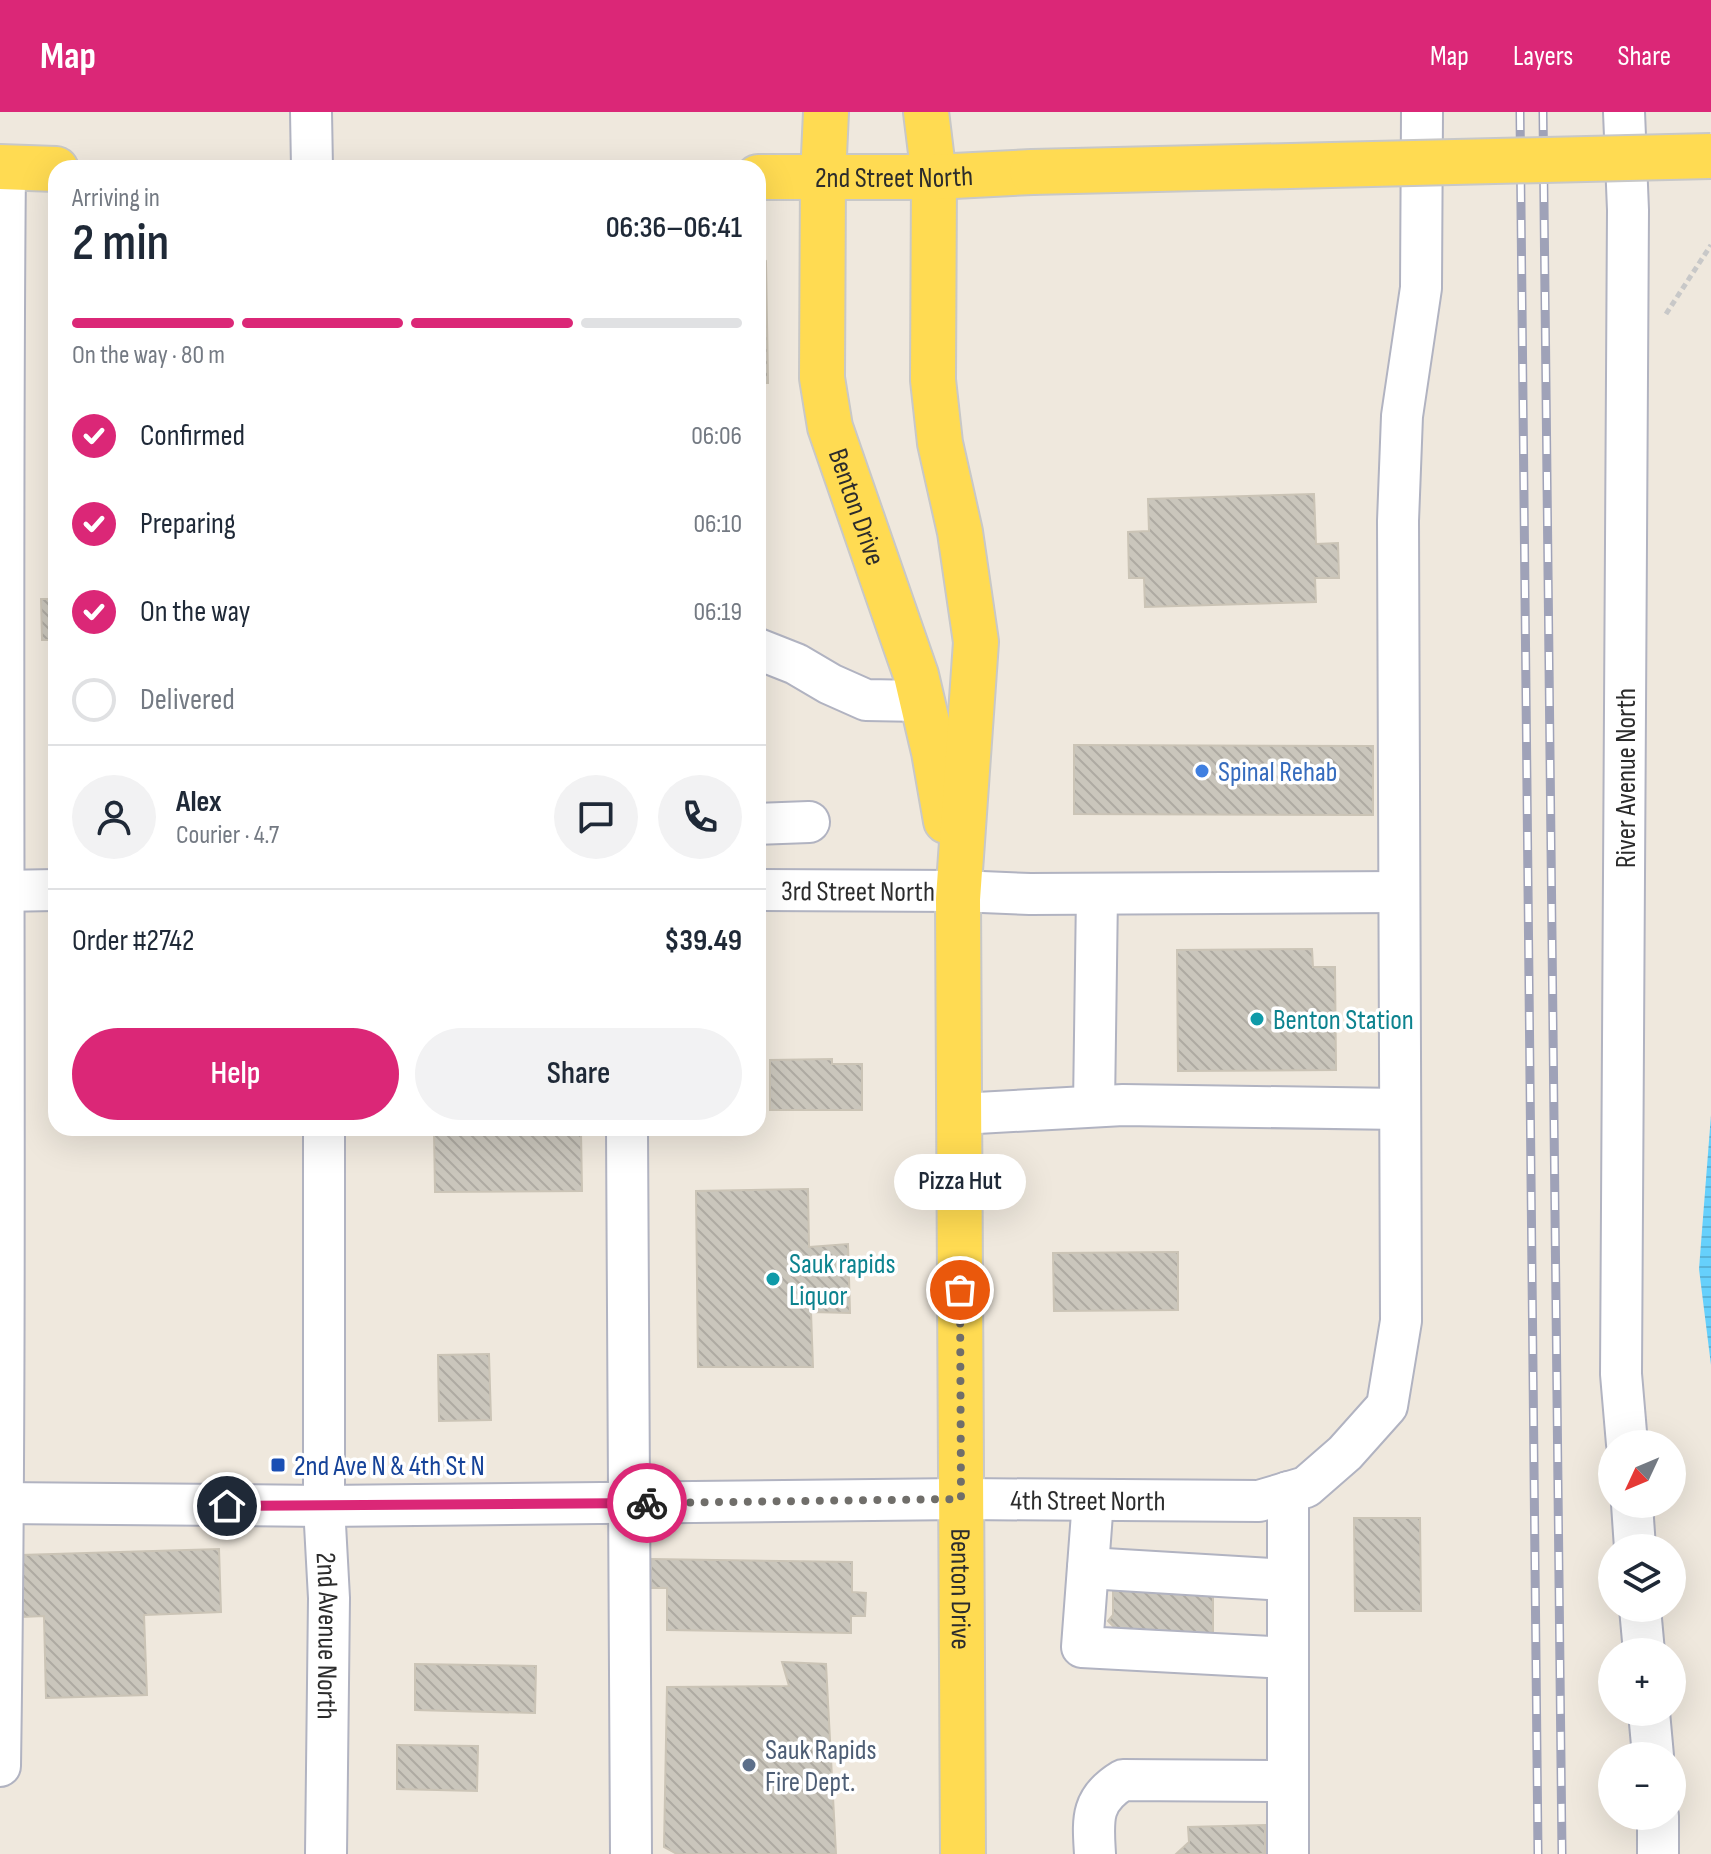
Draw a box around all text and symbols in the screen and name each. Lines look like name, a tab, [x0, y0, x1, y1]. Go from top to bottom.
text: Map	[40, 34, 96, 79]
text: Map	[1430, 40, 1469, 73]
text: Layers	[1513, 40, 1573, 73]
text: Share	[1617, 40, 1671, 73]
street label: 2nd Street North	[815, 160, 974, 195]
text: Arriving in	[72, 183, 160, 214]
text: 06:36–06:41	[606, 210, 742, 246]
text: 2 min	[72, 212, 169, 275]
text: On the way · 80 m	[72, 340, 225, 371]
icon: check	[72, 414, 116, 458]
text: Confirmed	[140, 418, 245, 454]
text: 06:06	[691, 421, 742, 452]
street label: Benton Drive	[821, 444, 892, 570]
icon: check	[72, 502, 116, 546]
text: Preparing	[140, 506, 236, 542]
text: 06:10	[693, 509, 742, 540]
icon: check	[72, 590, 116, 634]
text: On the way	[140, 594, 250, 630]
text: 06:19	[693, 597, 742, 628]
text: Delivered	[140, 682, 235, 718]
street label: River Avenue North	[1610, 688, 1643, 868]
place label: Spinal Rehab	[1218, 756, 1337, 789]
marker: Spinal Rehab	[1193, 762, 1211, 780]
button: person	[72, 775, 156, 859]
button: chat	[554, 775, 638, 859]
button: phone	[658, 775, 742, 859]
text: Alex	[176, 784, 222, 820]
text: Courier · 4.7	[176, 820, 279, 851]
street label: 3rd Street North	[781, 875, 935, 909]
text: Order #2742	[72, 923, 194, 959]
text: $39.49	[664, 923, 742, 959]
place label: Benton Station	[1273, 1004, 1414, 1037]
marker: Benton Station	[1248, 1010, 1266, 1028]
button: Help	[72, 1028, 399, 1120]
button: Share	[415, 1028, 742, 1120]
callout: Pizza Hut	[894, 1154, 1026, 1210]
text: Pizza Hut	[918, 1166, 1002, 1197]
place label: Sauk rapids Liquor	[789, 1248, 896, 1313]
pin	[926, 1256, 994, 1324]
icon: bag	[938, 1268, 982, 1312]
marker: Sauk rapids Liquor	[764, 1270, 782, 1288]
north arrow	[1598, 1430, 1686, 1518]
map controls	[1598, 1430, 1686, 1830]
place label: 2nd Ave N & 4th St N	[294, 1450, 485, 1483]
marker: 2nd Ave N & 4th St N	[269, 1456, 287, 1474]
courier	[607, 1463, 687, 1543]
pin	[193, 1472, 261, 1540]
icon: bike	[625, 1481, 669, 1525]
icon: home	[205, 1484, 249, 1528]
street label: 4th Street North	[1010, 1484, 1166, 1518]
street label: Benton Drive	[943, 1528, 977, 1650]
button: layers	[1598, 1534, 1686, 1622]
street label: 2nd Avenue North	[309, 1551, 344, 1720]
button: +	[1598, 1638, 1686, 1726]
place label: Sauk Rapids Fire Dept.	[765, 1734, 877, 1799]
button: −	[1598, 1742, 1686, 1830]
marker: Sauk Rapids Fire Dept.	[740, 1756, 758, 1774]

